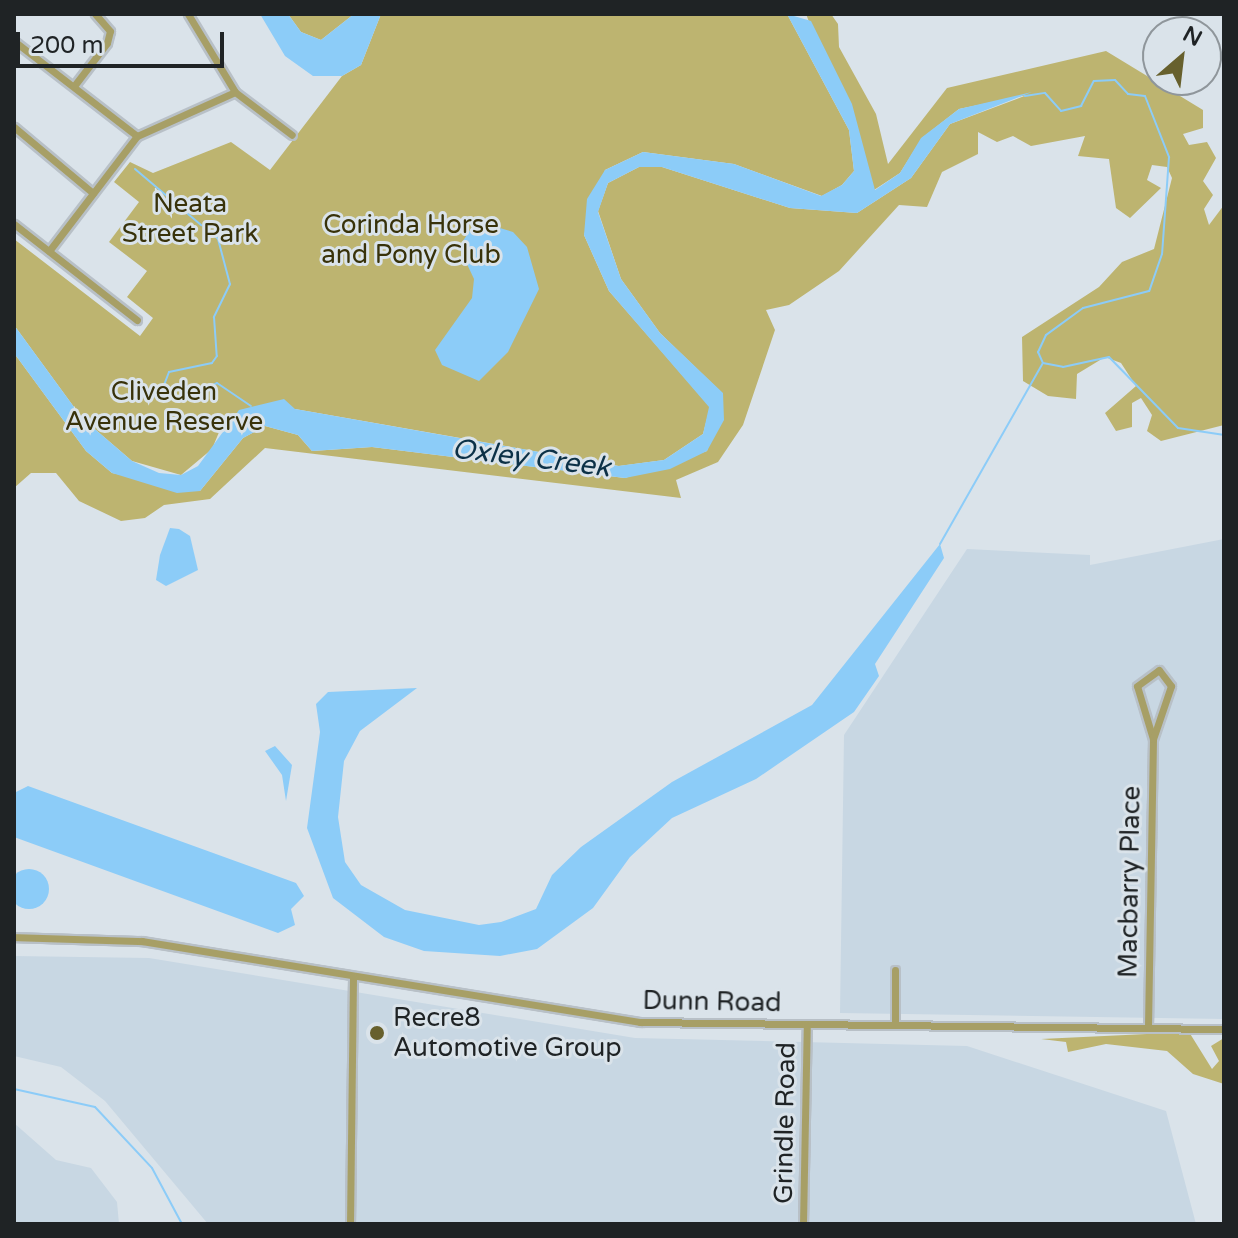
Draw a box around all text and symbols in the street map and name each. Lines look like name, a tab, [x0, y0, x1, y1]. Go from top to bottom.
scale bar	[20, 16, 228, 66]
north arrow	[1142, 16, 1222, 96]
text: N	[1178, 21, 1206, 52]
text: 200 m	[30, 31, 104, 60]
park label: Neata Street Park	[122, 188, 258, 250]
park label: Corinda Horse and Pony Club	[321, 209, 501, 270]
park label: Cliveden Avenue Reserve	[65, 376, 263, 438]
water label: Oxley Creek	[450, 432, 612, 484]
street label: Macbarry Place	[1113, 786, 1147, 978]
street label: Dunn Road	[642, 985, 782, 1019]
place label: Recre8 Automotive Group	[393, 1002, 622, 1064]
marker: Recre8 Automotive Group	[368, 1024, 386, 1042]
street label: Grindle Road	[768, 1042, 802, 1204]

